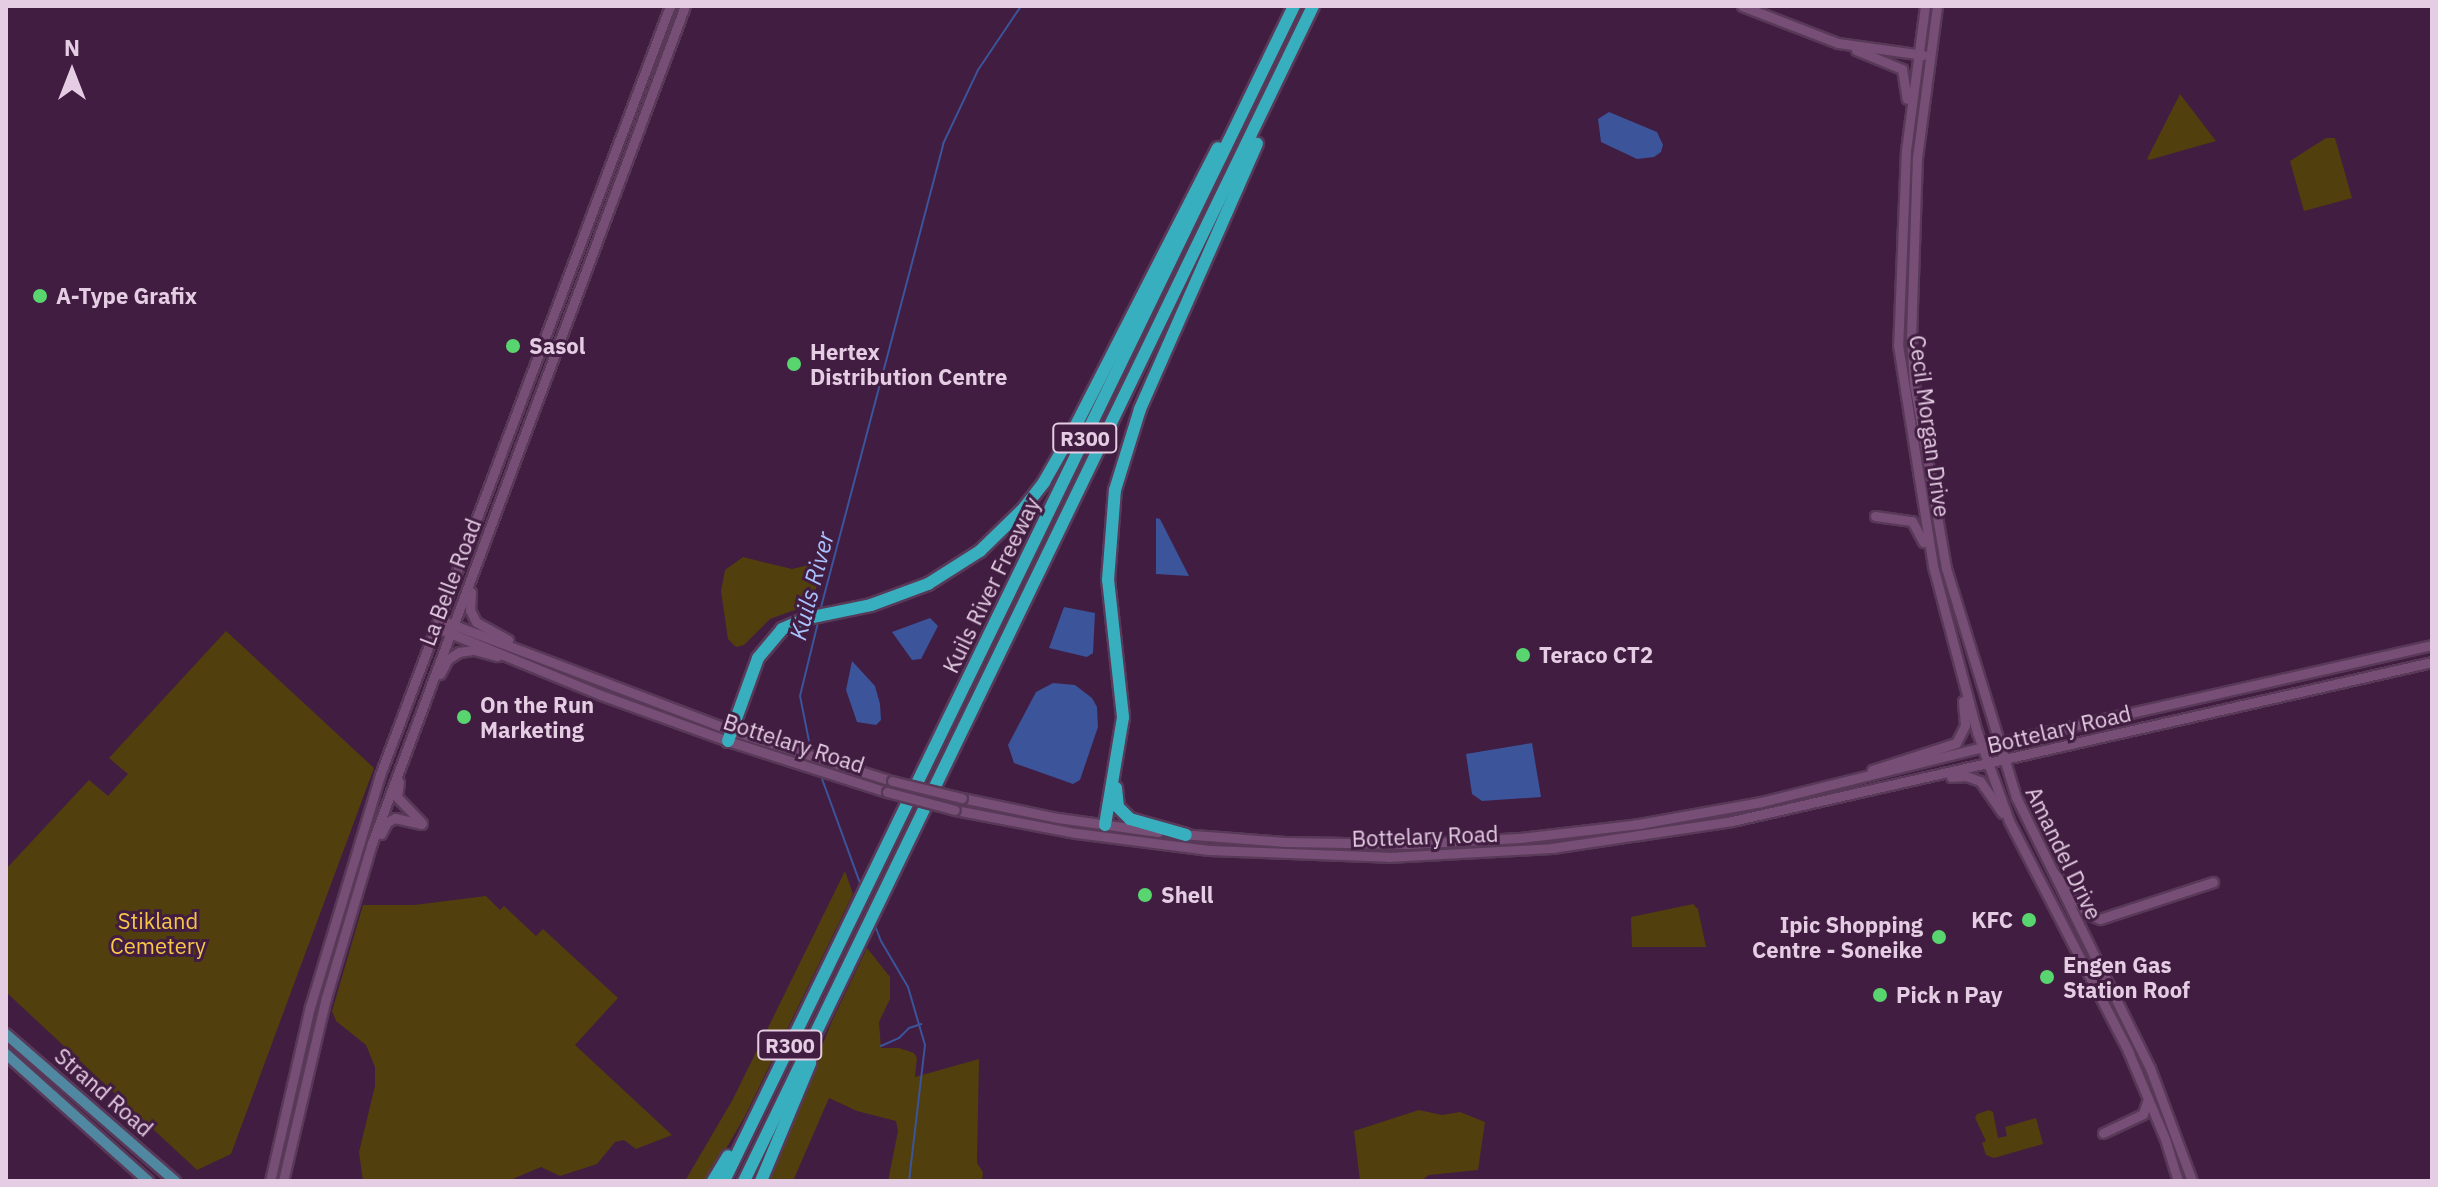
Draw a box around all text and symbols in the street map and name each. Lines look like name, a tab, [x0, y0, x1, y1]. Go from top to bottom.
north arrow	[32, 32, 112, 112]
text: N	[64, 33, 80, 62]
place label: A-Type Grafix	[56, 283, 197, 309]
marker: A-Type Grafix	[31, 287, 49, 305]
place label: Sasol	[529, 333, 585, 359]
street label: Cecil Morgan Drive	[1904, 333, 1956, 519]
marker: Sasol	[504, 337, 522, 355]
place label: Hertex Distribution Centre	[810, 338, 1007, 390]
marker: Hertex Distribution Centre	[785, 355, 803, 373]
road number: R300	[1051, 422, 1119, 454]
street label: Kuils River Freeway	[937, 493, 1045, 677]
street label: La Belle Road	[414, 515, 486, 649]
water label: Kuils River	[784, 529, 840, 643]
place label: Teraco CT2	[1539, 642, 1653, 668]
marker: Teraco CT2	[1514, 646, 1532, 664]
place label: On the Run Marketing	[480, 691, 594, 742]
street label: Bottelary Road	[1985, 700, 2133, 758]
marker: On the Run Marketing	[455, 708, 473, 726]
street label: Bottelary Road	[720, 708, 868, 778]
street label: Amandel Drive	[2020, 782, 2108, 924]
street label: Bottelary Road	[1351, 820, 1499, 852]
place label: Shell	[1161, 882, 1213, 908]
marker: Shell	[1136, 886, 1154, 904]
park label: Stikland Cemetery	[110, 907, 206, 958]
place label: KFC	[1971, 907, 2013, 933]
place label: Ipic Shopping Centre - Soneike	[1752, 911, 1923, 962]
marker: KFC	[2020, 911, 2038, 929]
marker: Ipic Shopping Centre - Soneike	[1930, 928, 1948, 946]
place label: Engen Gas Station Roof	[2063, 951, 2190, 1002]
marker: Engen Gas Station Roof	[2038, 968, 2056, 986]
place label: Pick n Pay	[1896, 982, 2002, 1008]
marker: Pick n Pay	[1871, 986, 1889, 1004]
road number: R300	[756, 1029, 824, 1061]
street label: Strand Road	[50, 1042, 158, 1142]

